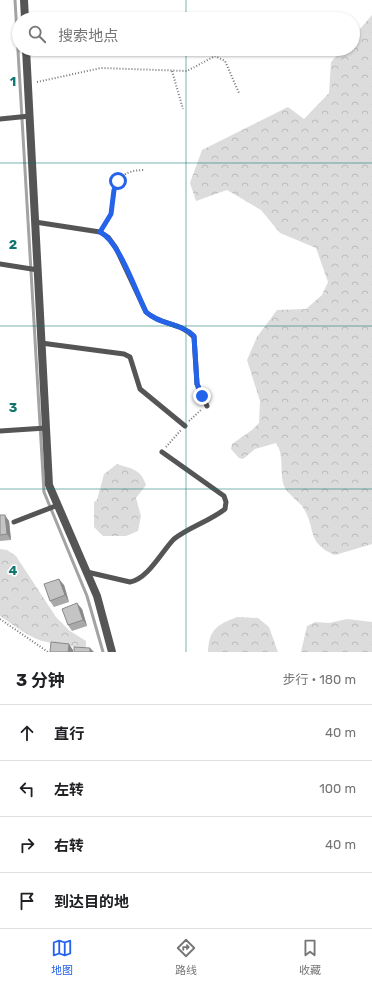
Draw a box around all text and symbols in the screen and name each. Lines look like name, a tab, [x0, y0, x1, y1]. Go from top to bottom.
search box	[12, 12, 360, 56]
icon: search	[26, 23, 48, 45]
text: 搜索地点	[58, 27, 118, 45]
text: 1	[10, 74, 16, 89]
route start	[109, 172, 127, 190]
text: 2	[9, 237, 17, 252]
route end	[193, 387, 211, 405]
text: 3	[9, 400, 18, 415]
text: 4	[9, 563, 18, 578]
text: 3 分钟	[16, 670, 65, 690]
text: 步行 · 180 m	[283, 672, 356, 687]
icon: ahead	[16, 722, 38, 744]
text: 直行	[54, 725, 84, 743]
text: 40 m	[325, 725, 356, 740]
icon: left	[16, 778, 38, 800]
text: 左转	[54, 781, 84, 799]
text: 100 m	[319, 781, 356, 796]
icon: right	[16, 834, 38, 856]
text: 右转	[54, 837, 84, 855]
text: 40 m	[325, 837, 356, 852]
icon: arrive	[16, 890, 38, 912]
text: 到达目的地	[54, 893, 129, 911]
tab: 地图	[51, 937, 73, 977]
tab: 路线	[175, 937, 197, 977]
tab: 收藏	[299, 937, 321, 977]

